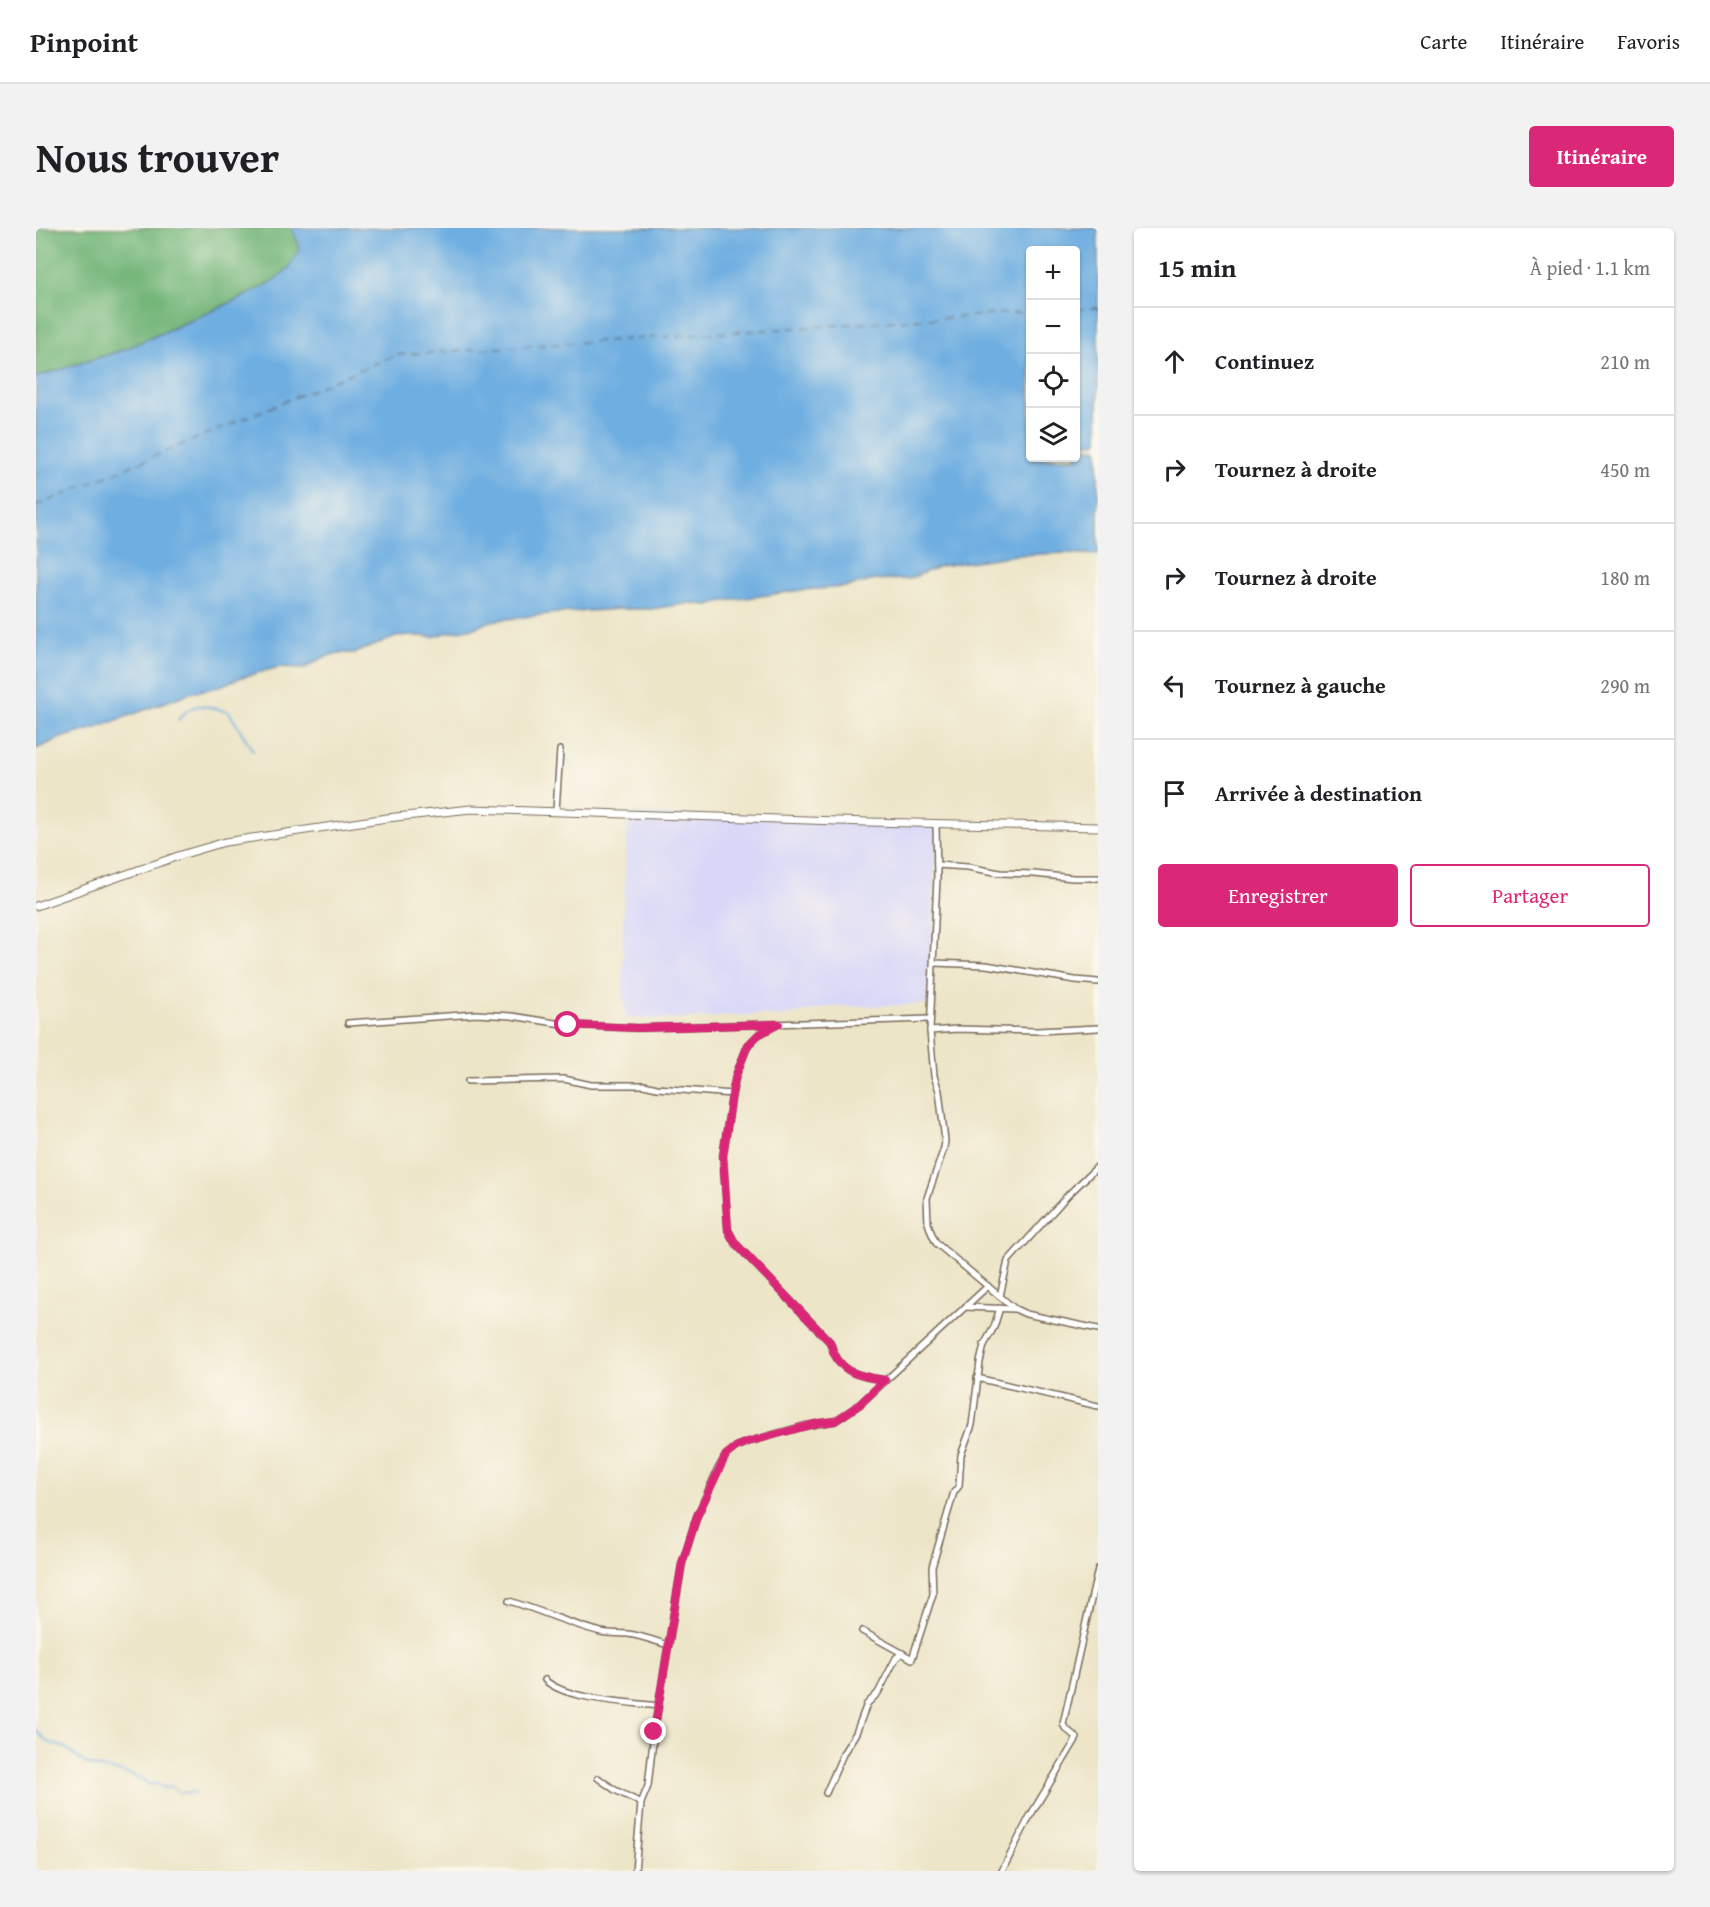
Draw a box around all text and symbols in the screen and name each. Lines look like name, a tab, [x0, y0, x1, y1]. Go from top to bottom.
text: Pinpoint	[30, 21, 138, 62]
text: Carte	[1420, 26, 1467, 57]
text: Itinéraire	[1500, 26, 1584, 57]
text: Favoris	[1617, 26, 1680, 57]
text: Nous trouver	[36, 126, 279, 187]
button: Itinéraire	[1529, 126, 1674, 187]
map controls	[1026, 246, 1080, 462]
button: +	[1026, 246, 1080, 300]
text: 15 min	[1158, 248, 1236, 287]
text: À pied · 1.1 km	[1530, 253, 1650, 282]
button: −	[1026, 300, 1080, 354]
icon: ahead	[1158, 345, 1191, 378]
text: Continuez	[1215, 345, 1314, 377]
text: 210 m	[1600, 347, 1650, 376]
button: locate	[1026, 354, 1080, 408]
button: layers	[1026, 408, 1080, 462]
icon: right	[1158, 453, 1191, 486]
text: Tournez à droite	[1215, 453, 1377, 485]
text: 450 m	[1600, 455, 1650, 484]
icon: right	[1158, 561, 1191, 594]
text: Tournez à droite	[1215, 561, 1377, 593]
text: 180 m	[1600, 563, 1650, 592]
icon: left	[1158, 669, 1191, 702]
text: Tournez à gauche	[1215, 669, 1386, 701]
text: 290 m	[1600, 671, 1650, 700]
icon: arrive	[1158, 777, 1191, 810]
text: Arrivée à destination	[1215, 777, 1422, 809]
button: Enregistrer	[1158, 864, 1398, 927]
button: Partager	[1410, 864, 1650, 927]
route start	[554, 1011, 580, 1037]
route end	[640, 1718, 666, 1744]

